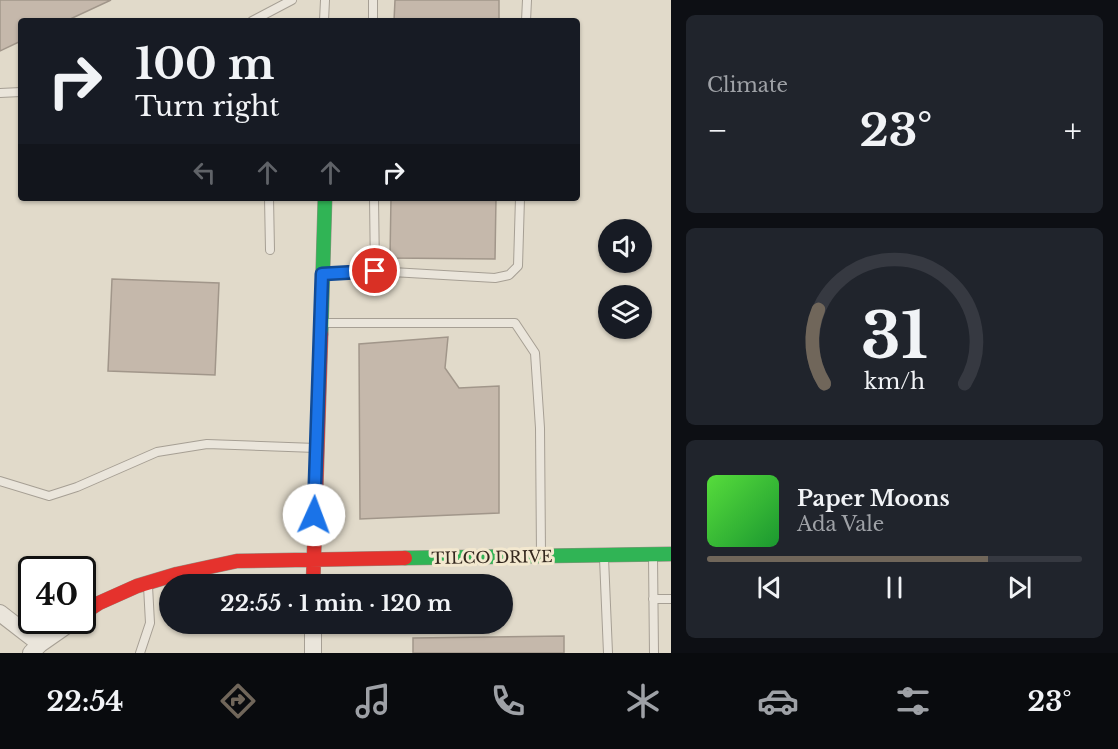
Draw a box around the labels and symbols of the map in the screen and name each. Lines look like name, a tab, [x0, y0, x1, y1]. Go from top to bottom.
pin	[349, 245, 400, 296]
position arrow	[282, 483, 346, 547]
street label: TILCO DRIVE	[431, 546, 553, 568]
speed limit sign: 40	[18, 556, 96, 634]

